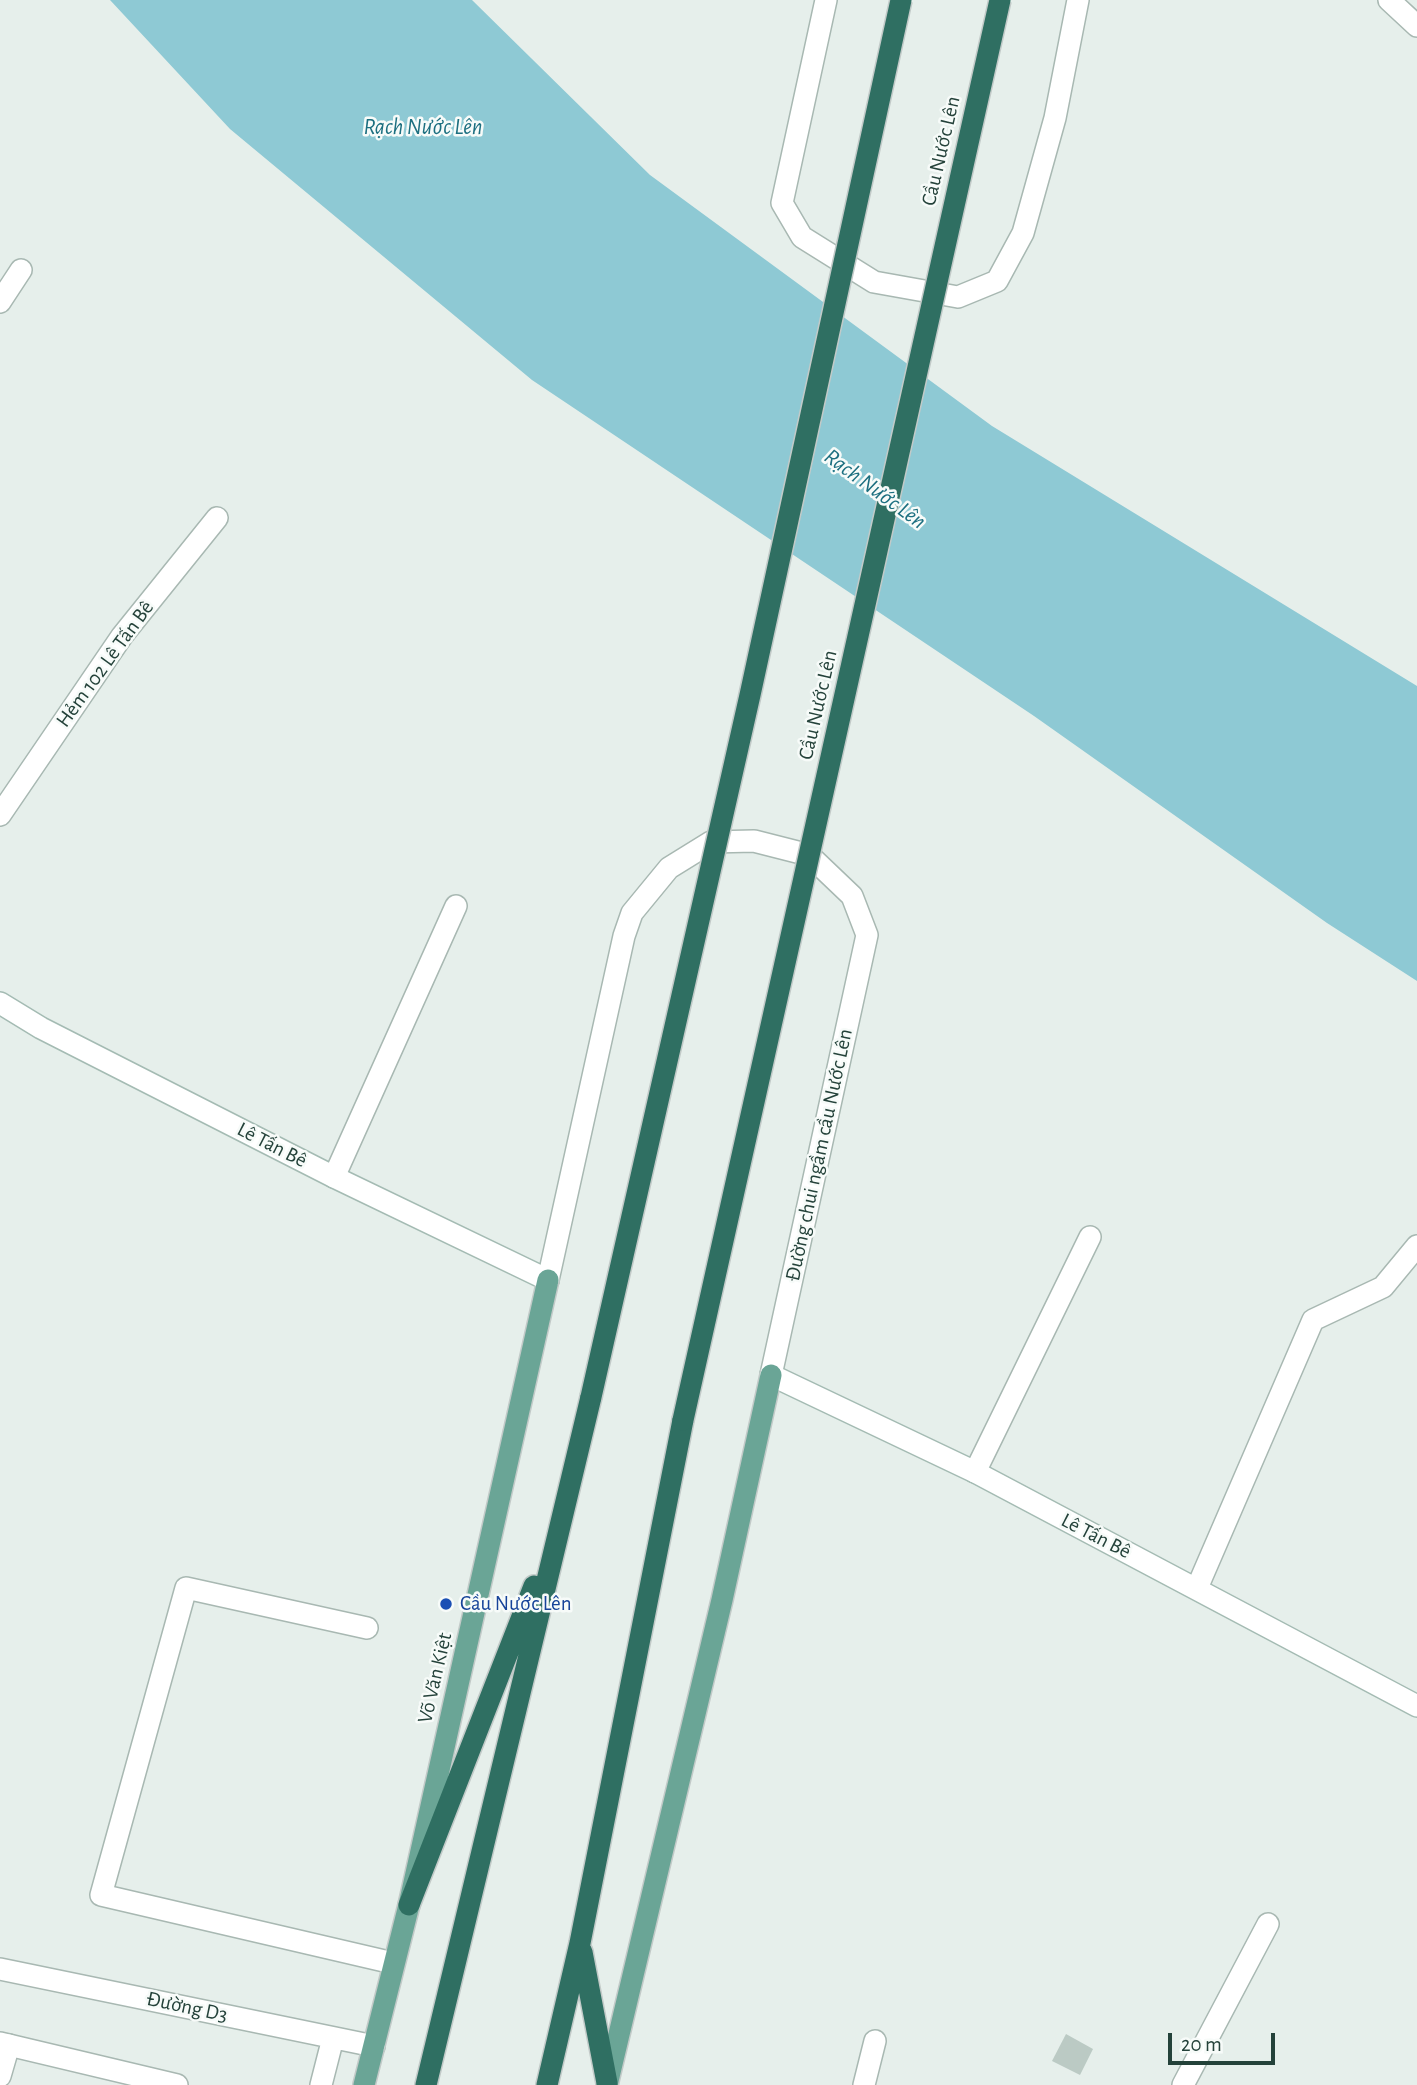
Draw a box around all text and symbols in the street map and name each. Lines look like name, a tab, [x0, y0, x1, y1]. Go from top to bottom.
street label: Cầu Nước Lên	[916, 94, 966, 208]
water label: Rạch Nước Lên	[363, 113, 483, 141]
water label: Rạch Nước Lên	[819, 443, 931, 535]
street label: Hẻm 102 Lê Tấn Bê	[51, 596, 159, 732]
street label: Cầu Nước Lên	[793, 648, 843, 762]
street label: Đường chui ngầm cầu Nước Lên	[780, 1026, 858, 1284]
street label: Lê Tấn Bê	[233, 1117, 311, 1173]
street label: Lê Tấn Bê	[1057, 1508, 1135, 1564]
place label: Cầu Nước Lên	[460, 1591, 572, 1617]
marker: Cầu Nước Lên	[438, 1596, 454, 1612]
street label: Võ Văn Kiệt	[412, 1630, 458, 1726]
street label: Đường D3	[144, 1986, 230, 2028]
scale bar	[1172, 2018, 1279, 2062]
text: 20 m	[1181, 2034, 1222, 2055]

